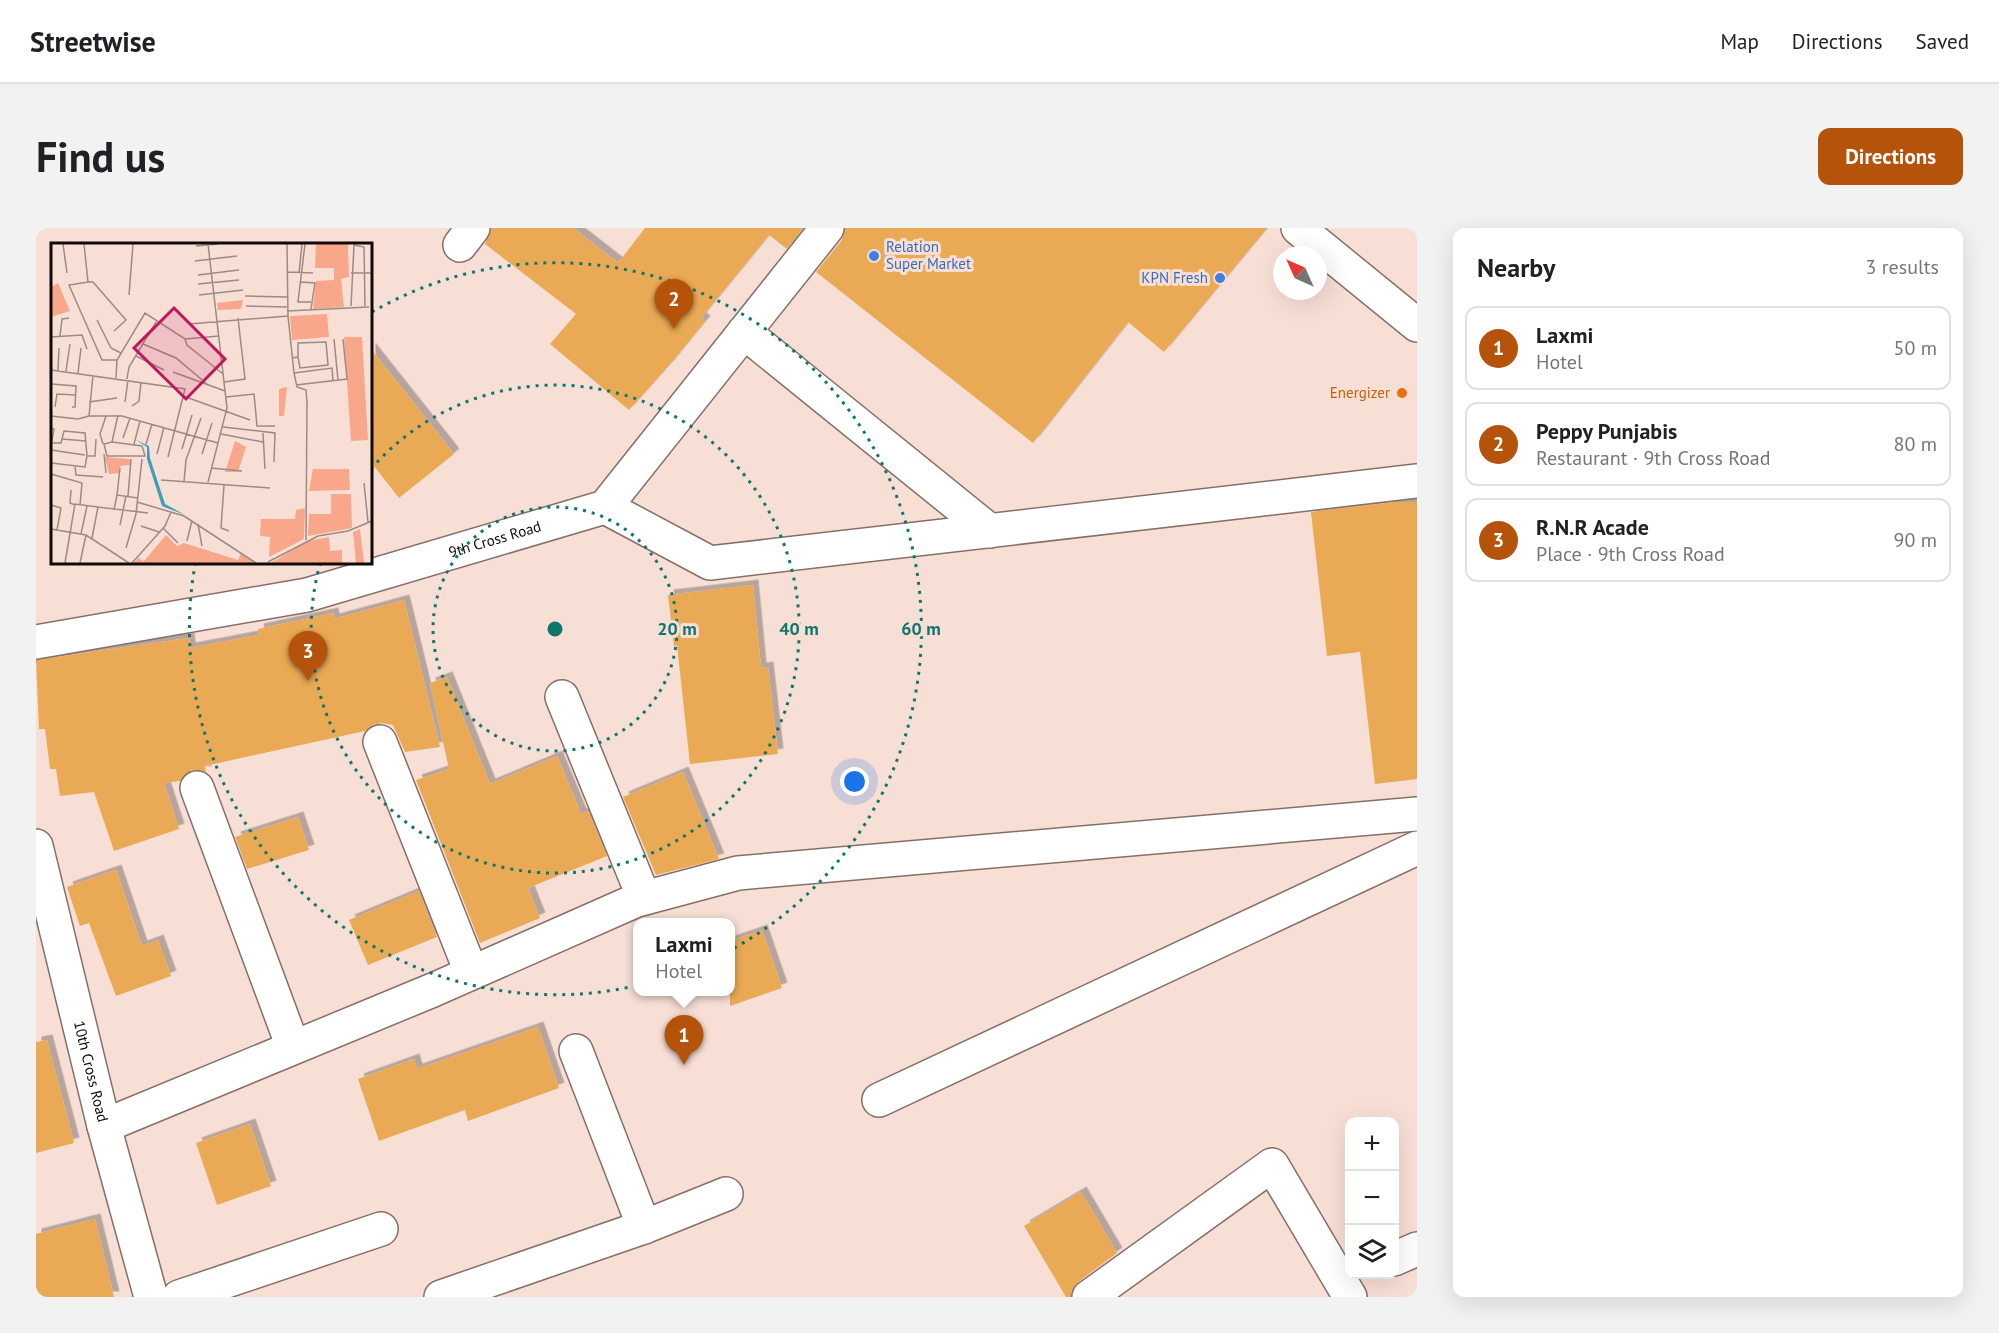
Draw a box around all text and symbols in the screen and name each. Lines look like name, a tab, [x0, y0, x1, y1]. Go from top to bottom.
text: Streetwise	[30, 23, 156, 60]
text: Map	[1720, 28, 1759, 55]
text: Directions	[1792, 28, 1883, 55]
text: Saved	[1916, 28, 1969, 55]
button: Directions	[1818, 128, 1963, 185]
text: Find us	[36, 129, 165, 184]
place label: Relation Super Market	[886, 237, 971, 273]
inset map	[51, 243, 372, 564]
north arrow	[1273, 246, 1327, 300]
marker: Relation Super Market	[867, 249, 881, 263]
text: Nearby	[1477, 251, 1555, 284]
text: 3 results	[1866, 254, 1939, 280]
place label: KPN Fresh	[1141, 268, 1208, 287]
marker: KPN Fresh	[1213, 271, 1227, 285]
pin: 2	[654, 279, 694, 329]
text: Laxmi	[1536, 321, 1593, 349]
text: 1	[1493, 335, 1504, 361]
text: 50 m	[1894, 335, 1937, 361]
text: Hotel	[1536, 349, 1583, 375]
place label: Energizer	[1330, 383, 1390, 402]
marker: Energizer	[1395, 386, 1409, 400]
text: Peppy Punjabis	[1536, 417, 1677, 445]
text: 2	[1493, 431, 1504, 457]
text: 80 m	[1894, 431, 1937, 457]
text: Restaurant · 9th Cross Road	[1536, 445, 1771, 471]
text: R.N.R Acade	[1536, 513, 1649, 541]
street label: 9th Cross Road	[446, 516, 543, 562]
text: 3	[1493, 527, 1504, 553]
text: 90 m	[1894, 527, 1937, 553]
text: Place · 9th Cross Road	[1536, 541, 1725, 567]
text: 20 m	[657, 617, 697, 640]
text: 40 m	[779, 617, 819, 640]
text: 60 m	[901, 617, 941, 640]
centre of rings	[545, 619, 565, 639]
pin: 3	[288, 632, 328, 681]
your location	[840, 767, 869, 796]
popup	[633, 918, 735, 996]
text: Laxmi	[655, 930, 713, 958]
text: Hotel	[655, 958, 702, 984]
pin: 1	[664, 1016, 704, 1065]
street label: 10th Cross Road	[70, 1019, 113, 1124]
map controls	[1345, 1117, 1399, 1279]
button: +	[1345, 1117, 1399, 1171]
button: −	[1345, 1171, 1399, 1225]
button: layers	[1345, 1225, 1399, 1279]

